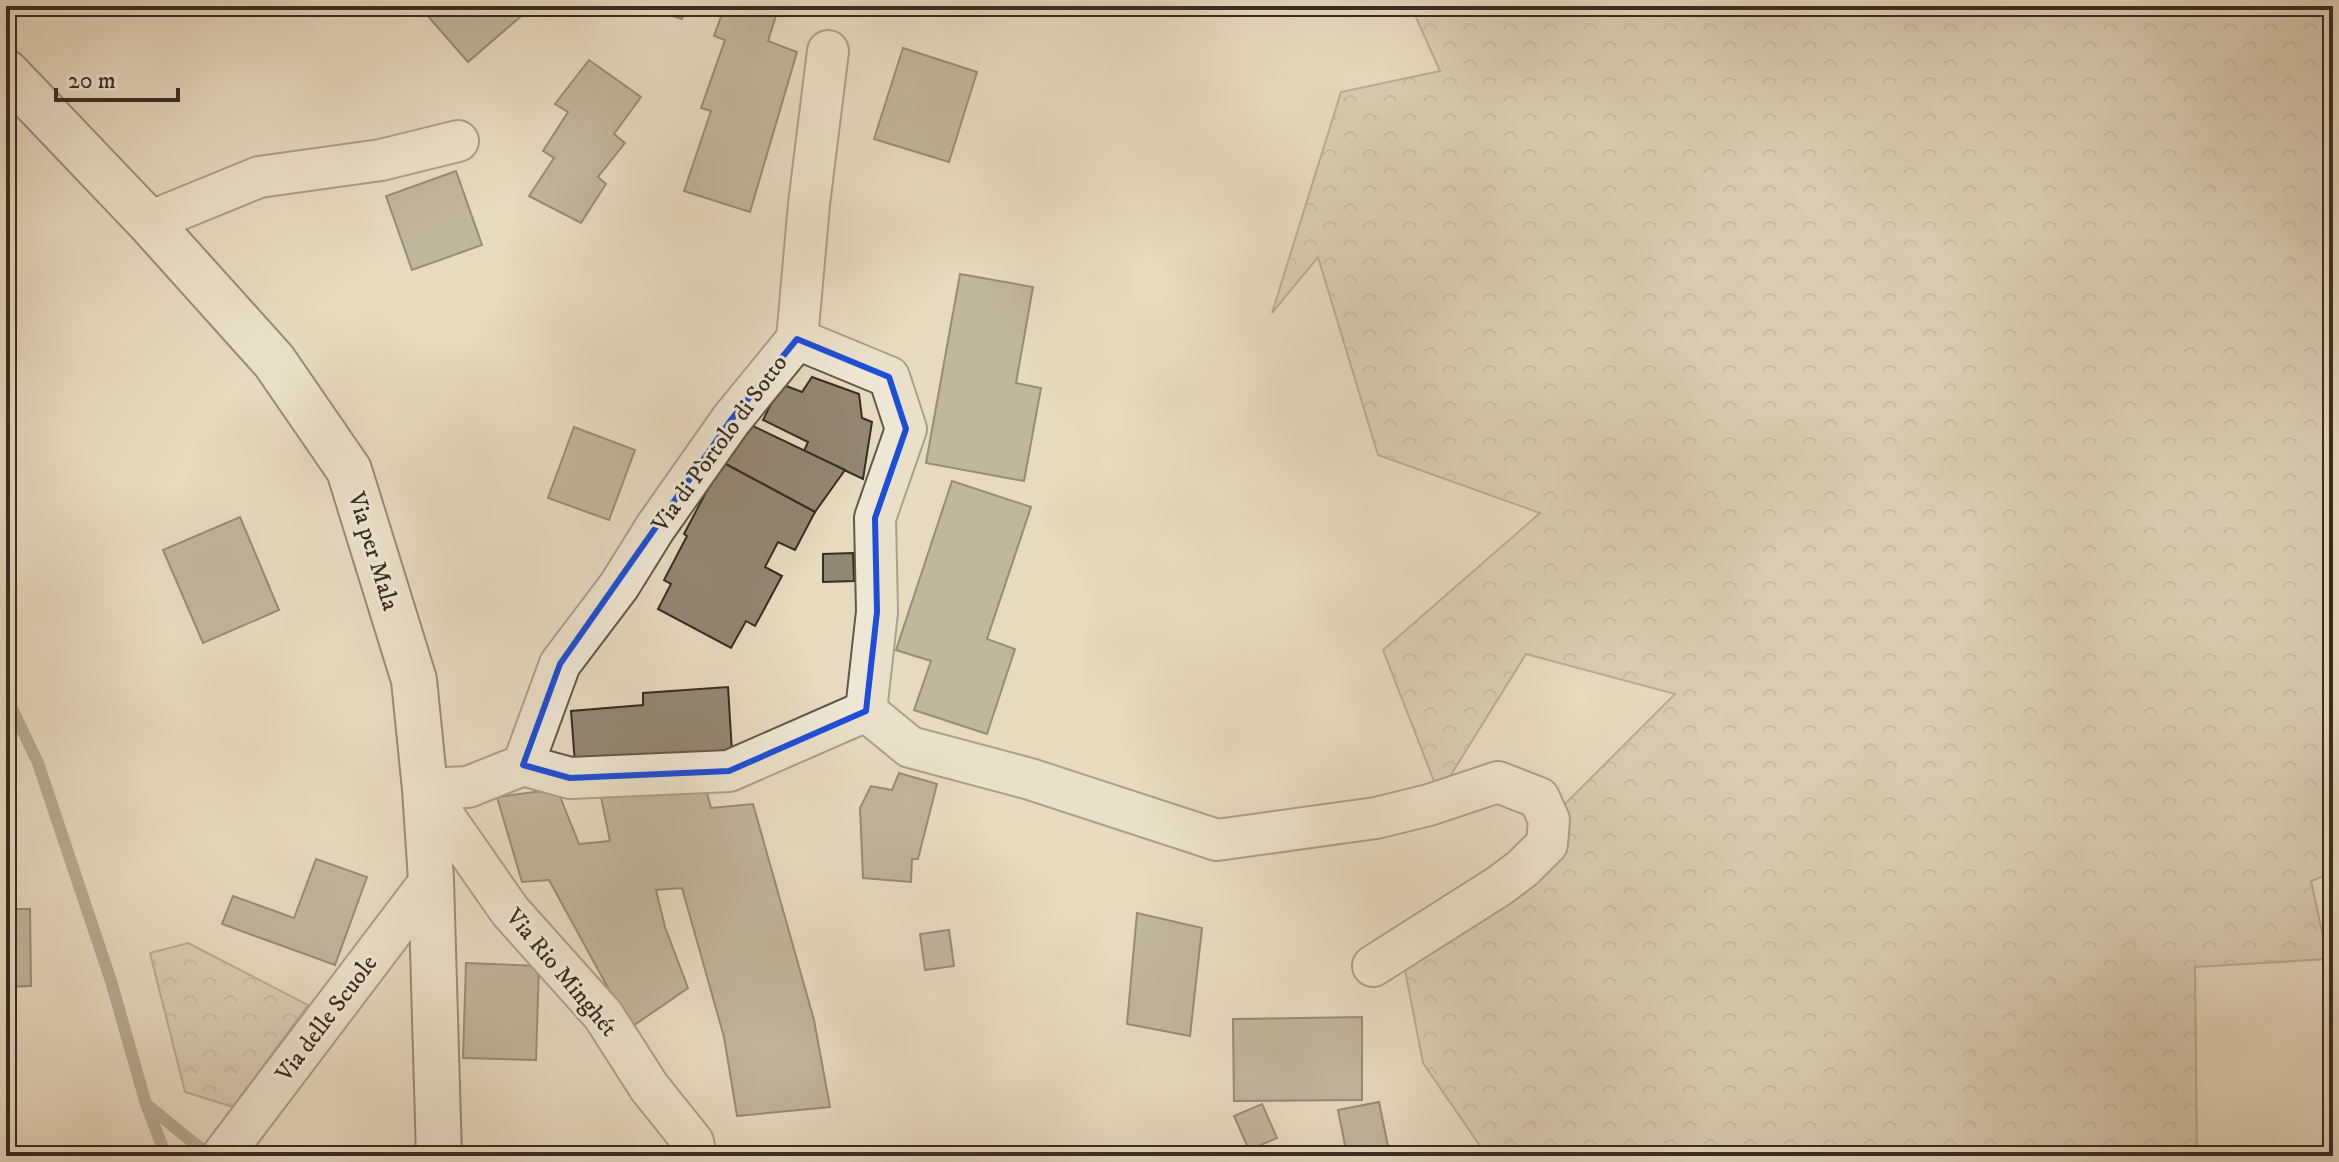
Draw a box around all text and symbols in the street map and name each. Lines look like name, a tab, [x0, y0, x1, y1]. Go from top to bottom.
scale bar	[56, 52, 178, 102]
text: 20 m	[68, 66, 116, 96]
street label: Via di Pòrtolo di Sotto	[645, 349, 794, 539]
street label: Via per Mala	[341, 488, 405, 615]
street label: Via Rio Minghét	[498, 902, 624, 1043]
street label: Via delle Scuole	[269, 949, 384, 1089]

